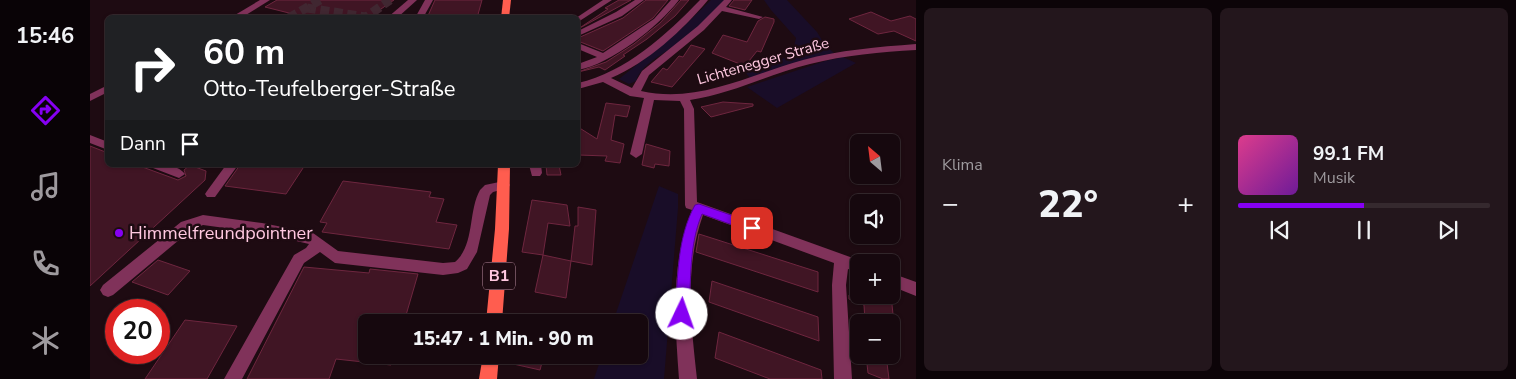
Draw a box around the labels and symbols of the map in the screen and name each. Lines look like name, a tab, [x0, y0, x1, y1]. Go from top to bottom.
street label: Lichtenegger Straße	[695, 33, 831, 89]
north arrow	[850, 134, 900, 184]
pin	[731, 207, 773, 249]
place label: Himmelfreundpointner	[129, 221, 313, 245]
marker: Himmelfreundpointner	[113, 227, 125, 239]
road number: B1	[483, 262, 515, 290]
position arrow	[655, 287, 707, 339]
speed limit sign: 20	[105, 299, 170, 364]

